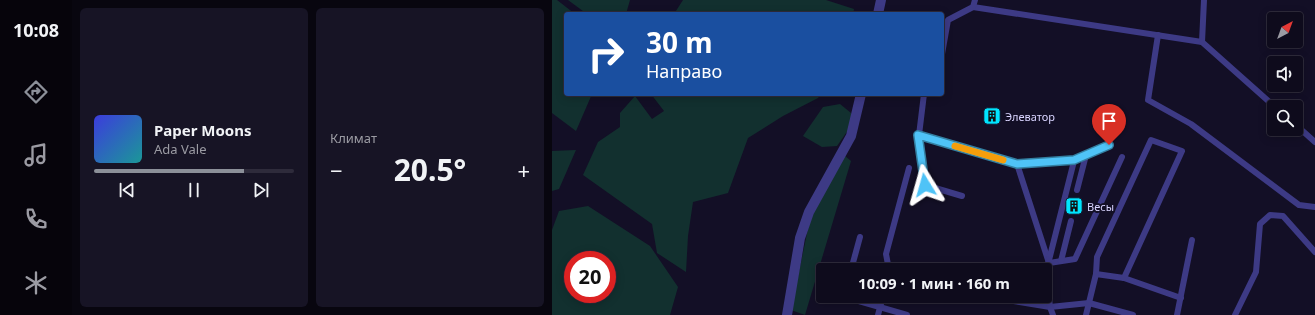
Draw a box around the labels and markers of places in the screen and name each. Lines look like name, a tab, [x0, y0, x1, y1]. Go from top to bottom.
pin	[1092, 104, 1126, 145]
building icon: Элеватор	[982, 106, 1002, 126]
place label: Элеватор	[1005, 109, 1055, 124]
building icon: Весы	[1064, 196, 1084, 216]
place label: Весы	[1087, 199, 1114, 214]

